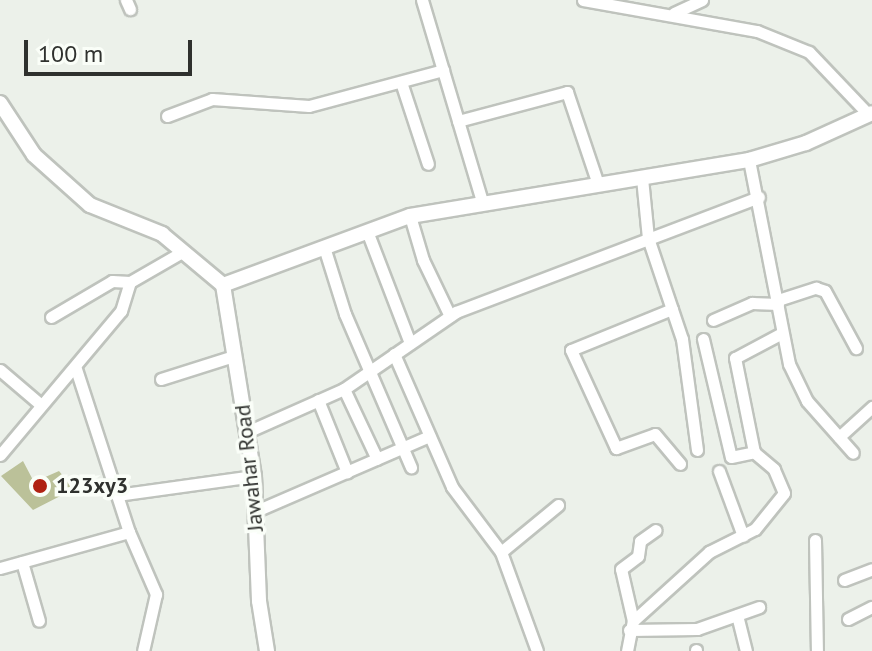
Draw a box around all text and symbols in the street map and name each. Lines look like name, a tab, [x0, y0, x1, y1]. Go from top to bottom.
scale bar	[28, 24, 196, 74]
text: 100 m	[38, 38, 103, 69]
street label: Jawahar Road	[229, 403, 269, 533]
place label: 123xy3	[56, 473, 128, 499]
marker: 123xy3	[31, 477, 49, 495]

